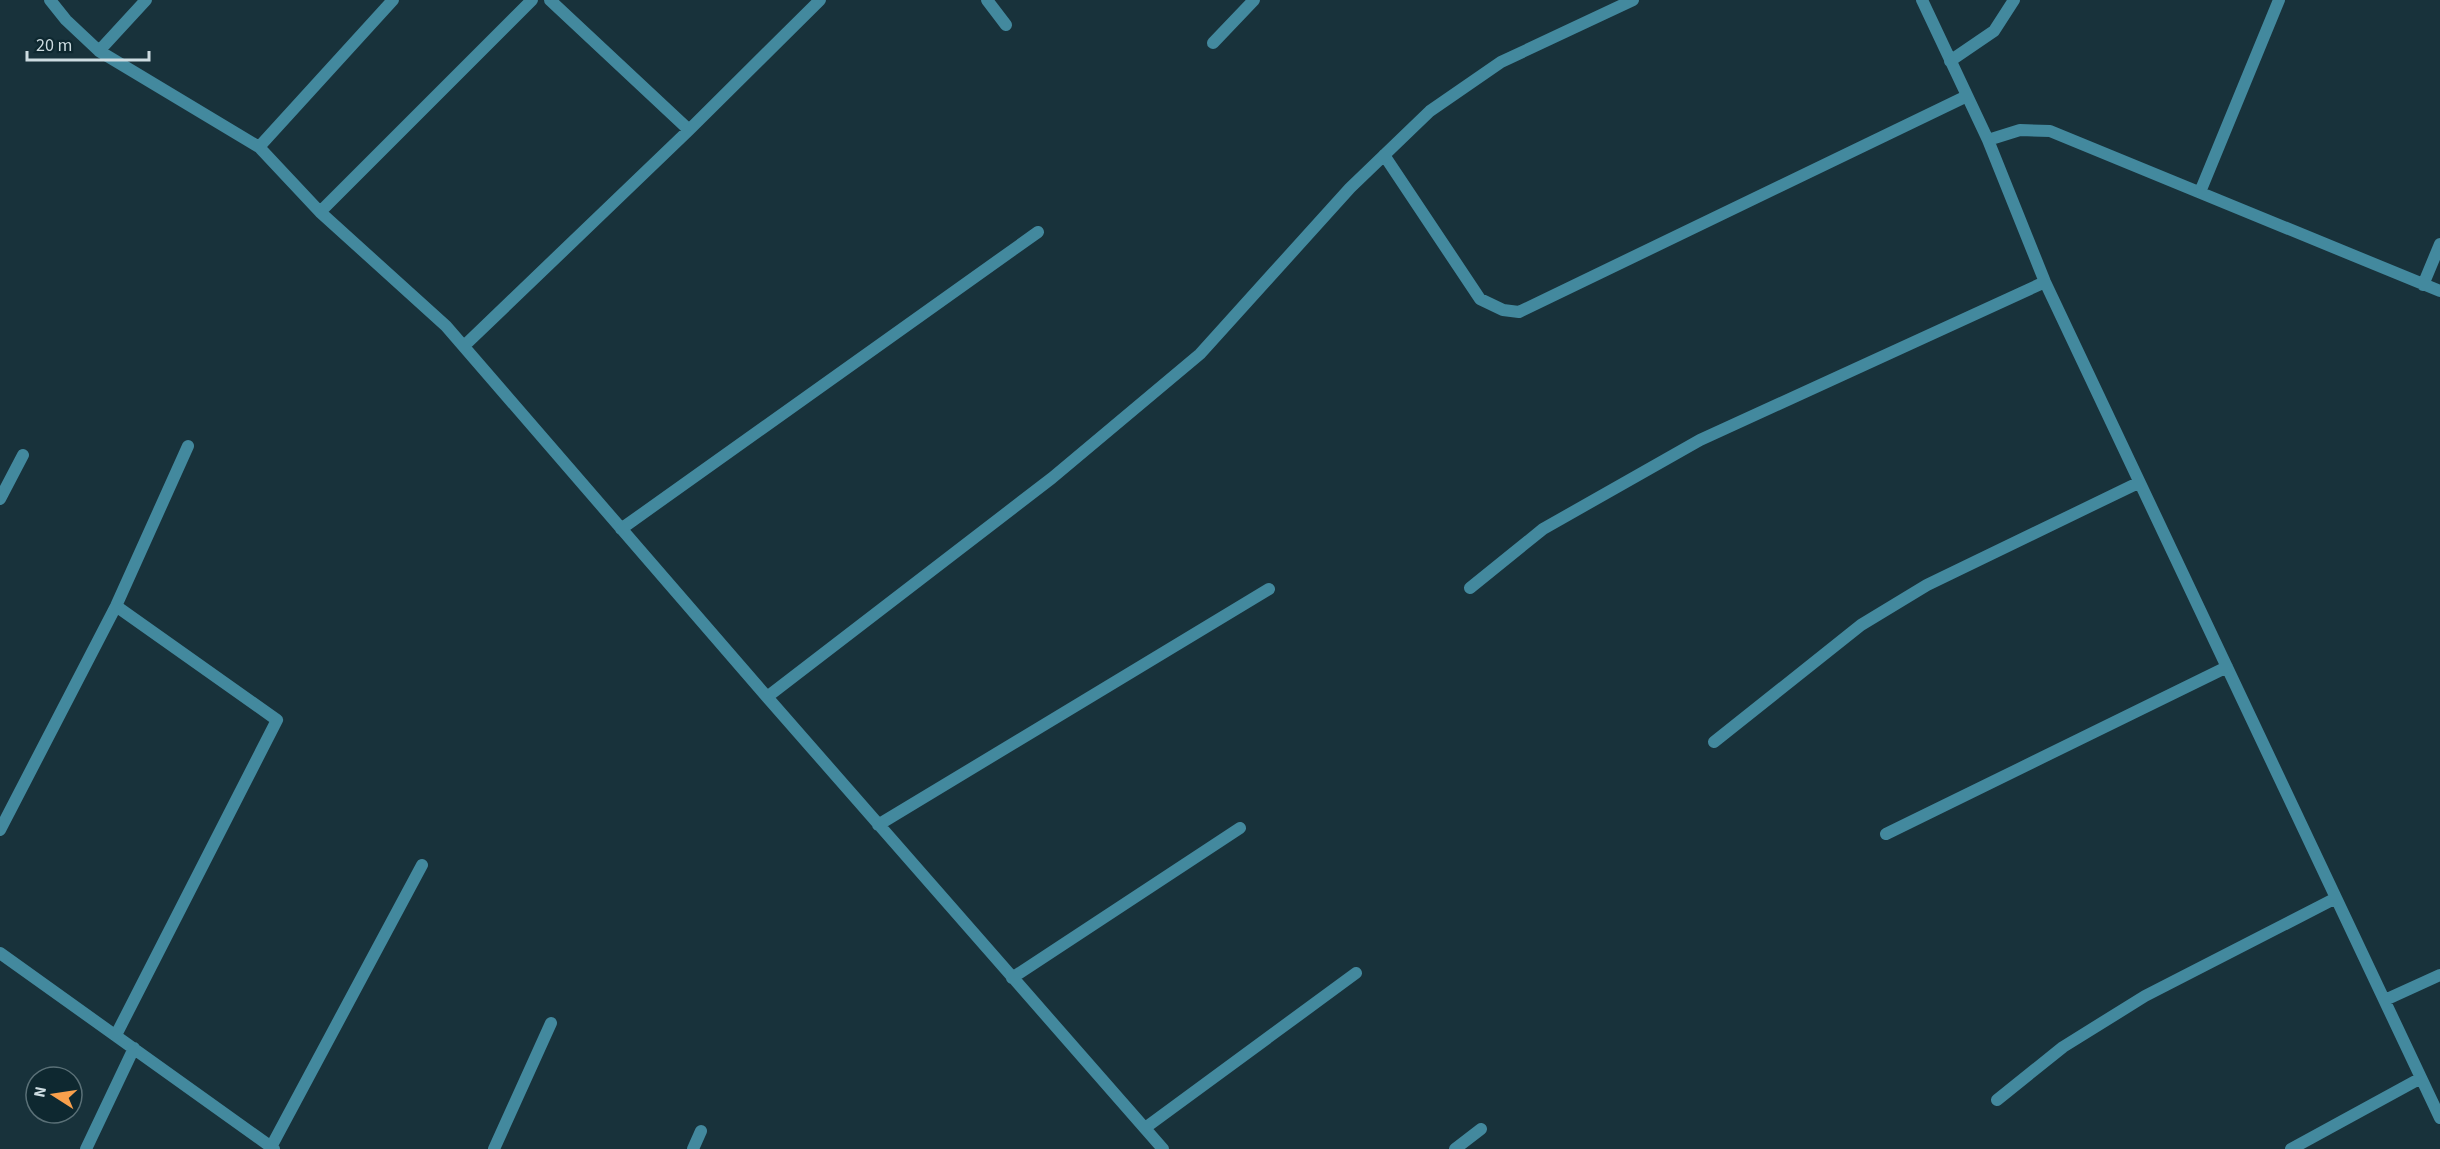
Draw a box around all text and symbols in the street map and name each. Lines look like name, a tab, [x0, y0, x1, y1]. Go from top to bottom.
scale bar	[27, 24, 148, 62]
text: 20 m	[36, 33, 72, 58]
north arrow	[24, 1065, 84, 1125]
text: N	[28, 1085, 52, 1100]

